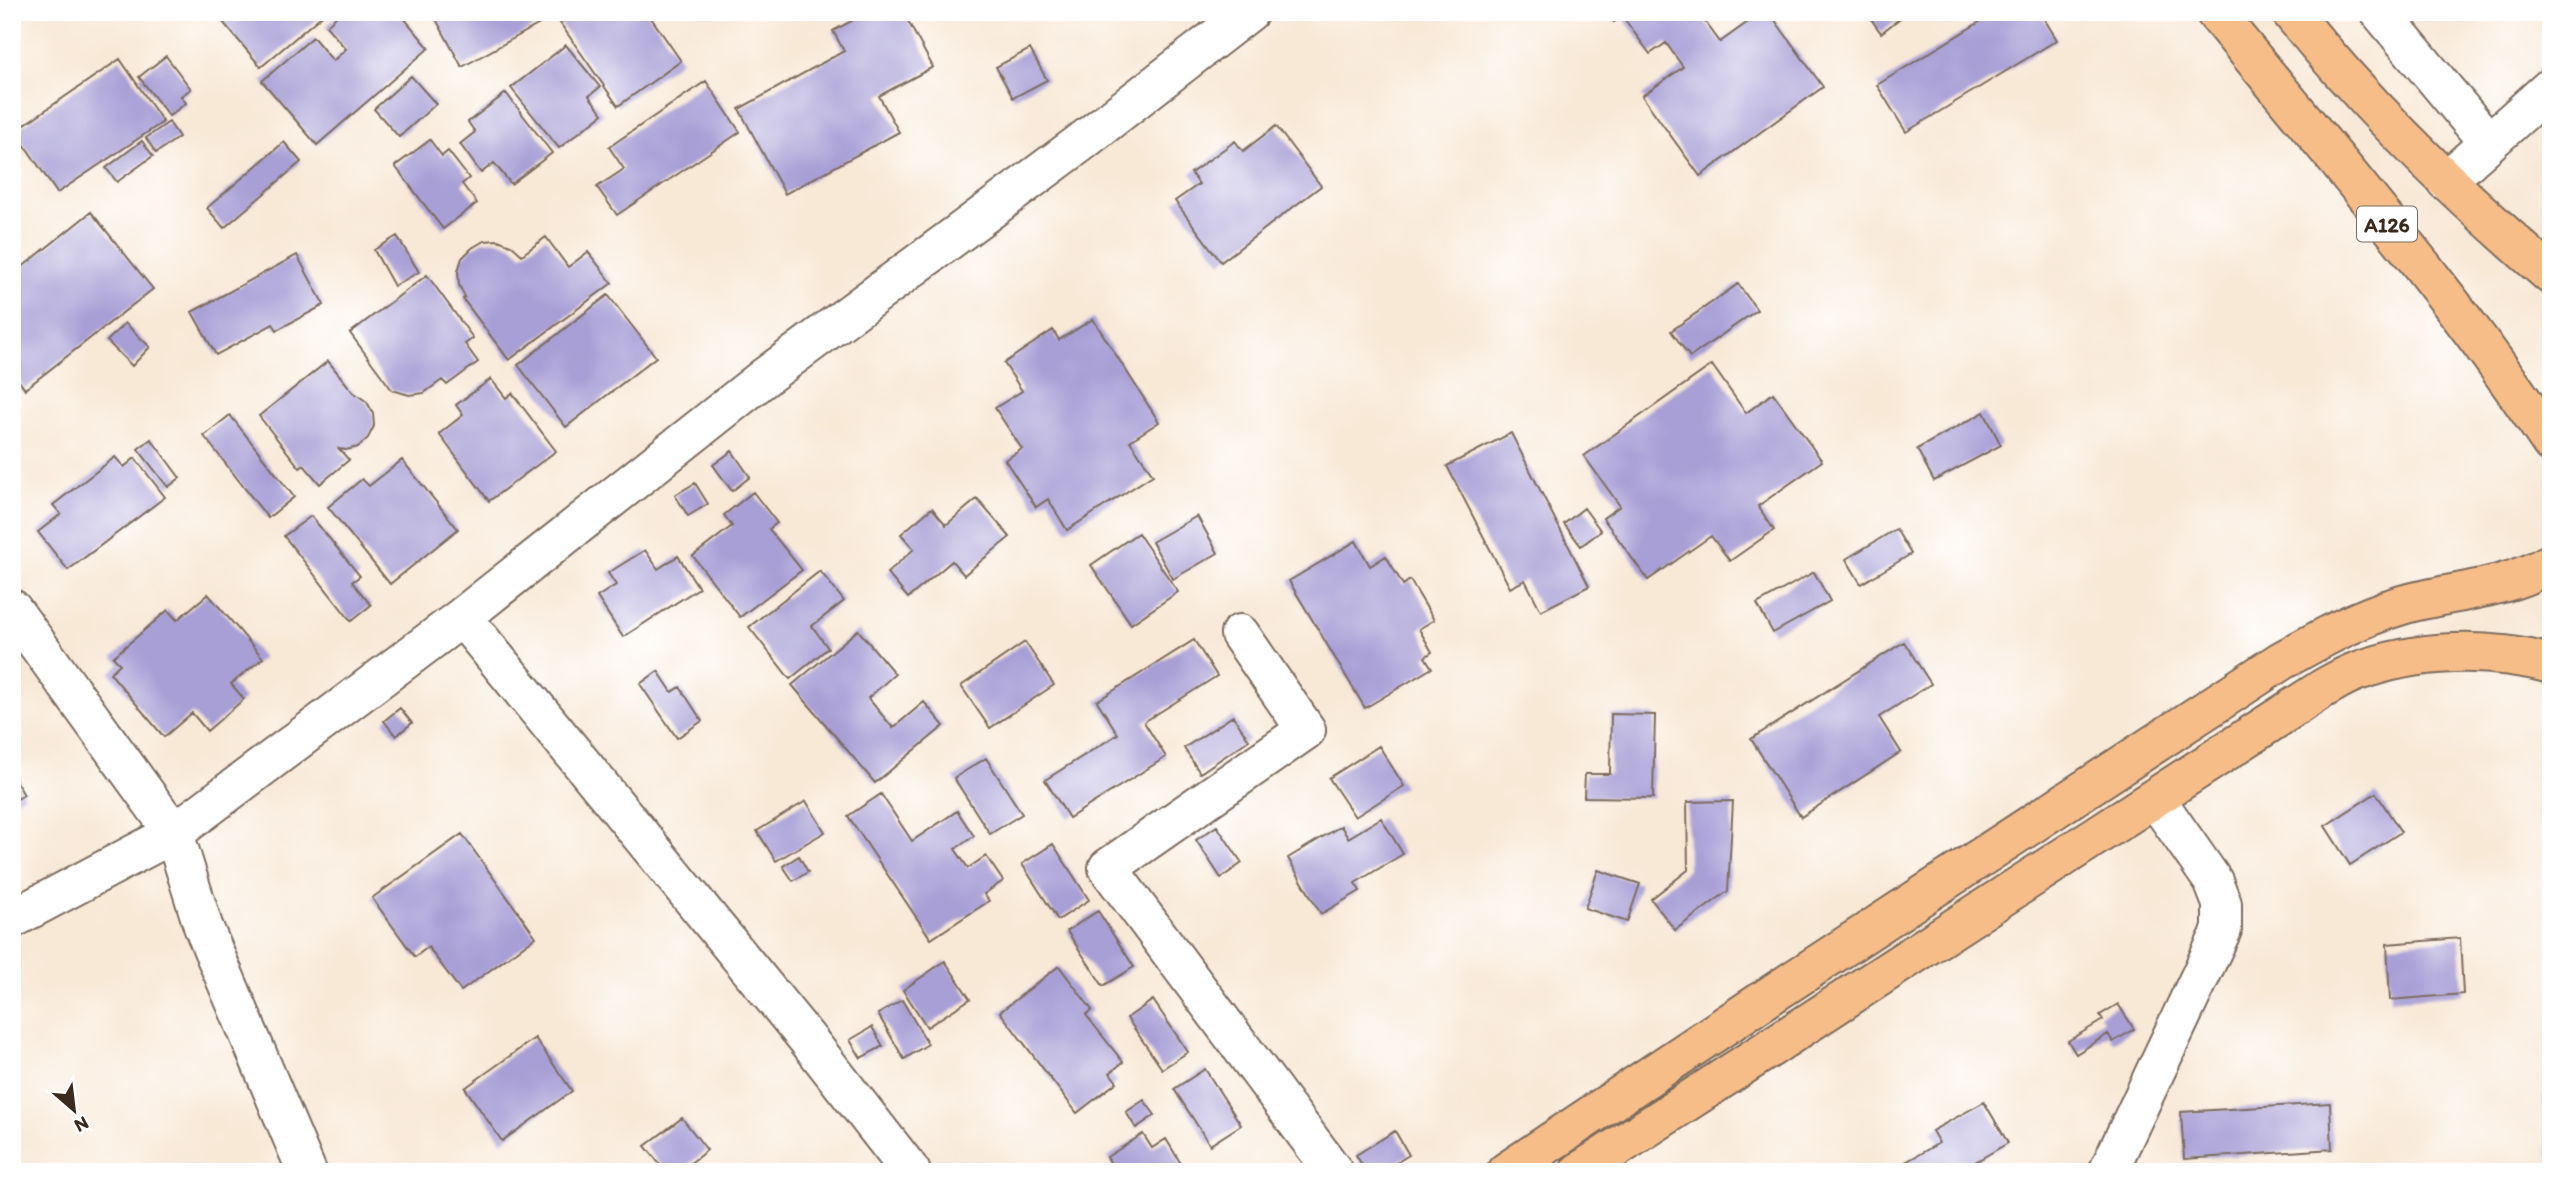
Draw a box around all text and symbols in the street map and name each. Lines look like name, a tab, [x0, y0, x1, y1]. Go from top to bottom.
road number: A126	[2357, 206, 2417, 242]
north arrow	[38, 1076, 108, 1146]
text: N	[71, 1111, 93, 1138]

